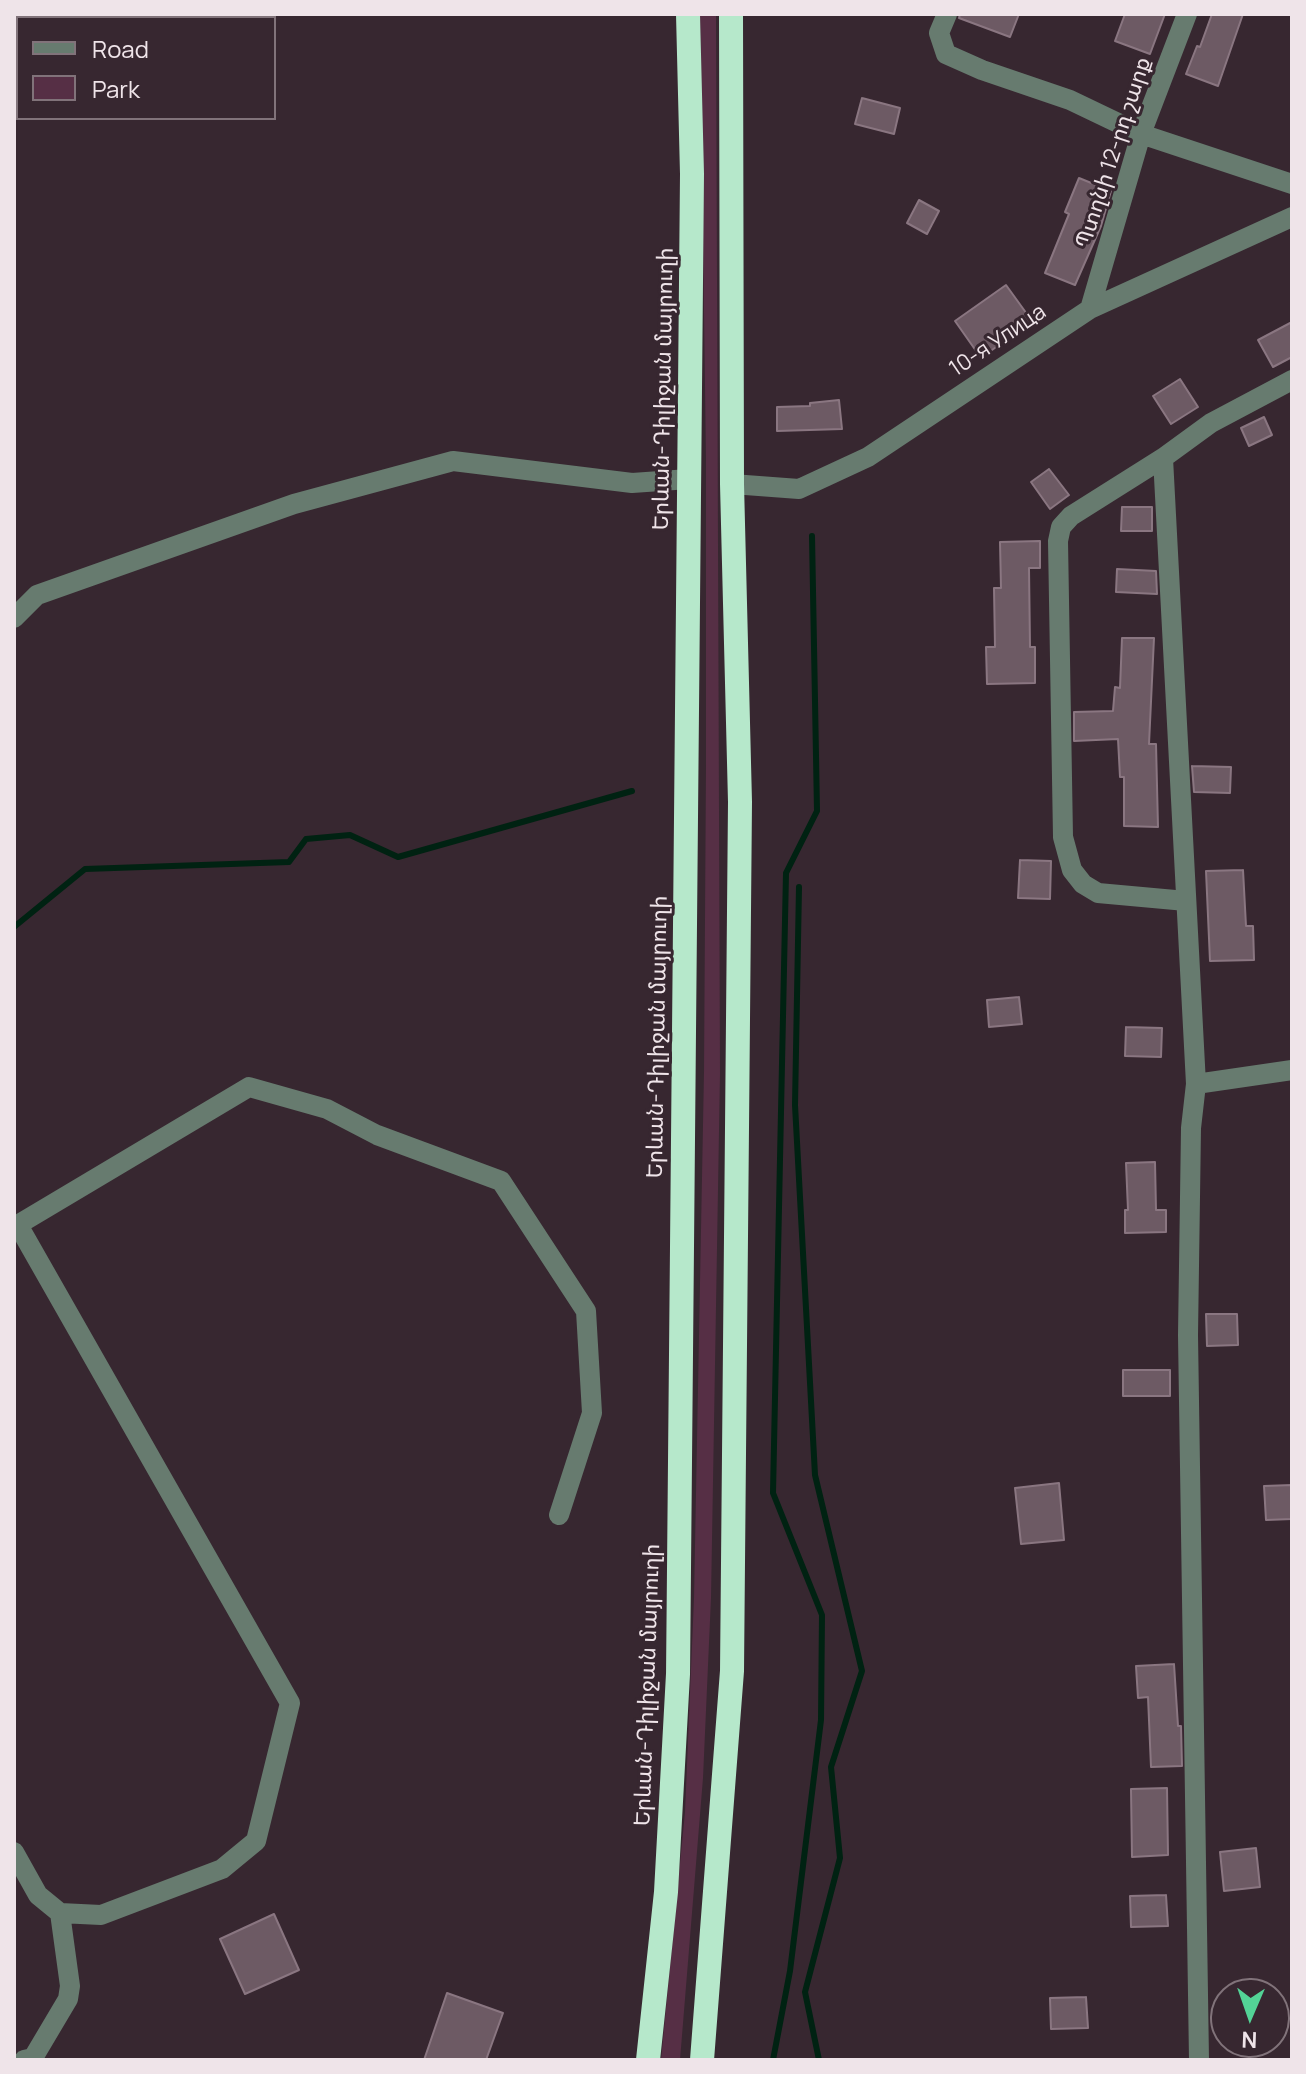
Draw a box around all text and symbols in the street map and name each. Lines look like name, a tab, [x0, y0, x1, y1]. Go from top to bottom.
legend	[16, 16, 276, 120]
text: Road	[92, 32, 149, 65]
street label: Պտղնի 12-րդ շարք	[1071, 54, 1157, 252]
text: Park	[92, 72, 140, 105]
street label: Երևան-Դիլիջան մայրուղի	[648, 247, 680, 531]
street label: 10-я Улица	[945, 299, 1051, 383]
street label: Երևան-Դիլիջան մայրուղի	[642, 895, 674, 1179]
street label: Երևան-Դիլիջան մայրուղի	[630, 1543, 666, 1827]
north arrow	[1210, 1978, 1290, 2058]
text: N	[1241, 2025, 1258, 2055]

